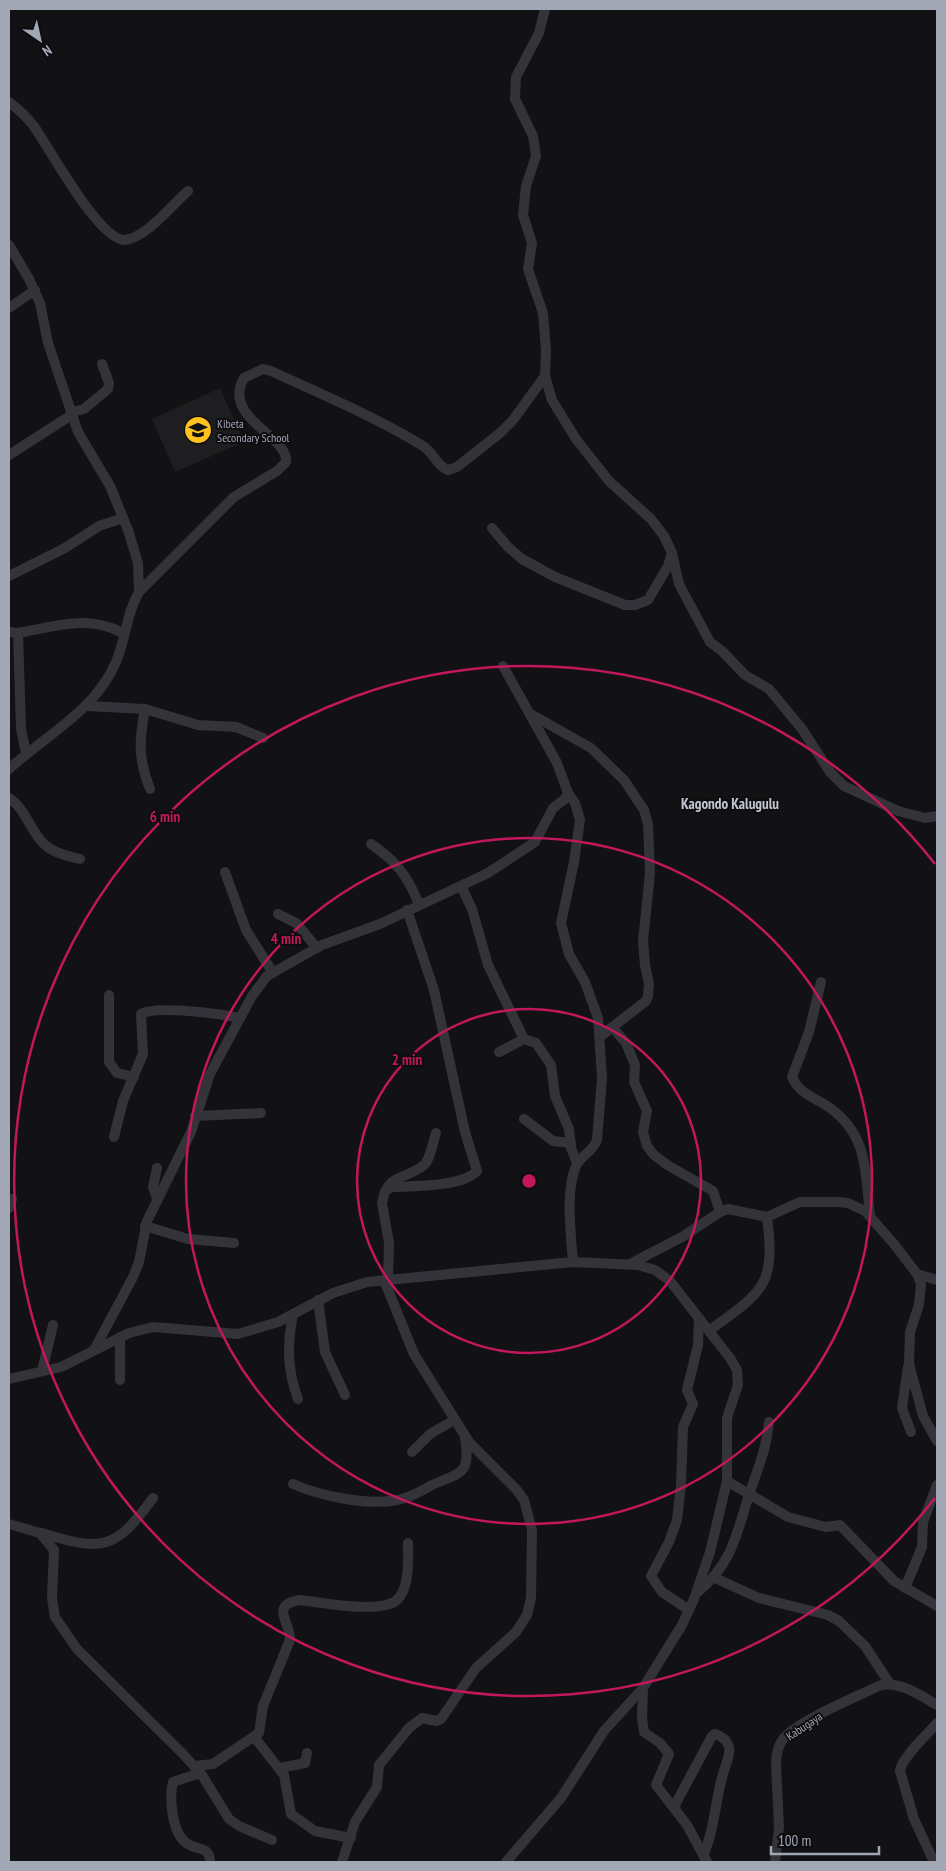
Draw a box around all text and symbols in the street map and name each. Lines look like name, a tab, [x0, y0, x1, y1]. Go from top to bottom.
north arrow	[15, 15, 65, 65]
text: N	[39, 41, 55, 60]
school or university icon: Kibeta Secondary School	[183, 415, 213, 445]
place label: Kibeta Secondary School	[217, 416, 290, 445]
district label: Kagondo Kalugulu	[681, 794, 779, 813]
text: 6 min	[150, 807, 180, 826]
text: 4 min	[271, 929, 301, 948]
text: 2 min	[392, 1050, 422, 1069]
centre of rings	[520, 1172, 538, 1190]
street label: Kabugaya	[783, 1708, 825, 1743]
scale bar	[771, 1824, 878, 1856]
text: 100 m	[778, 1831, 811, 1850]

